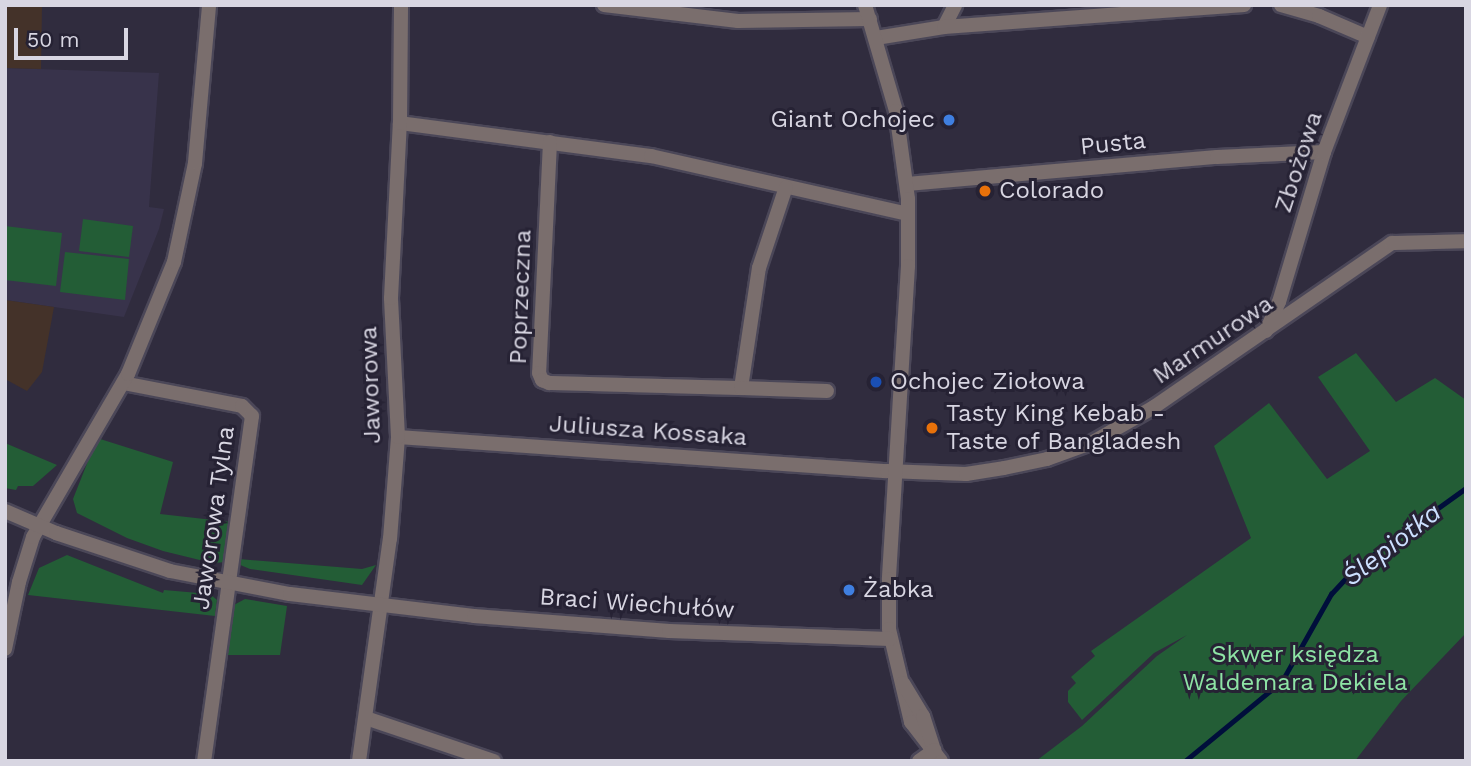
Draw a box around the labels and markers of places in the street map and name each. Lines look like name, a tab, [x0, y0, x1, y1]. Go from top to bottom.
place label: Giant Ochojec	[770, 106, 935, 134]
marker: Giant Ochojec	[941, 112, 957, 128]
place label: Colorado	[999, 177, 1104, 205]
marker: Colorado	[977, 183, 993, 199]
place label: Ochojec Ziołowa	[890, 368, 1085, 396]
marker: Ochojec Ziołowa	[868, 374, 884, 390]
place label: Tasty King Kebab - Taste of Bangladesh	[946, 400, 1182, 456]
marker: Tasty King Kebab - Taste of Bangladesh	[924, 420, 940, 436]
place label: Żabka	[863, 576, 934, 604]
marker: Żabka	[841, 582, 857, 598]

